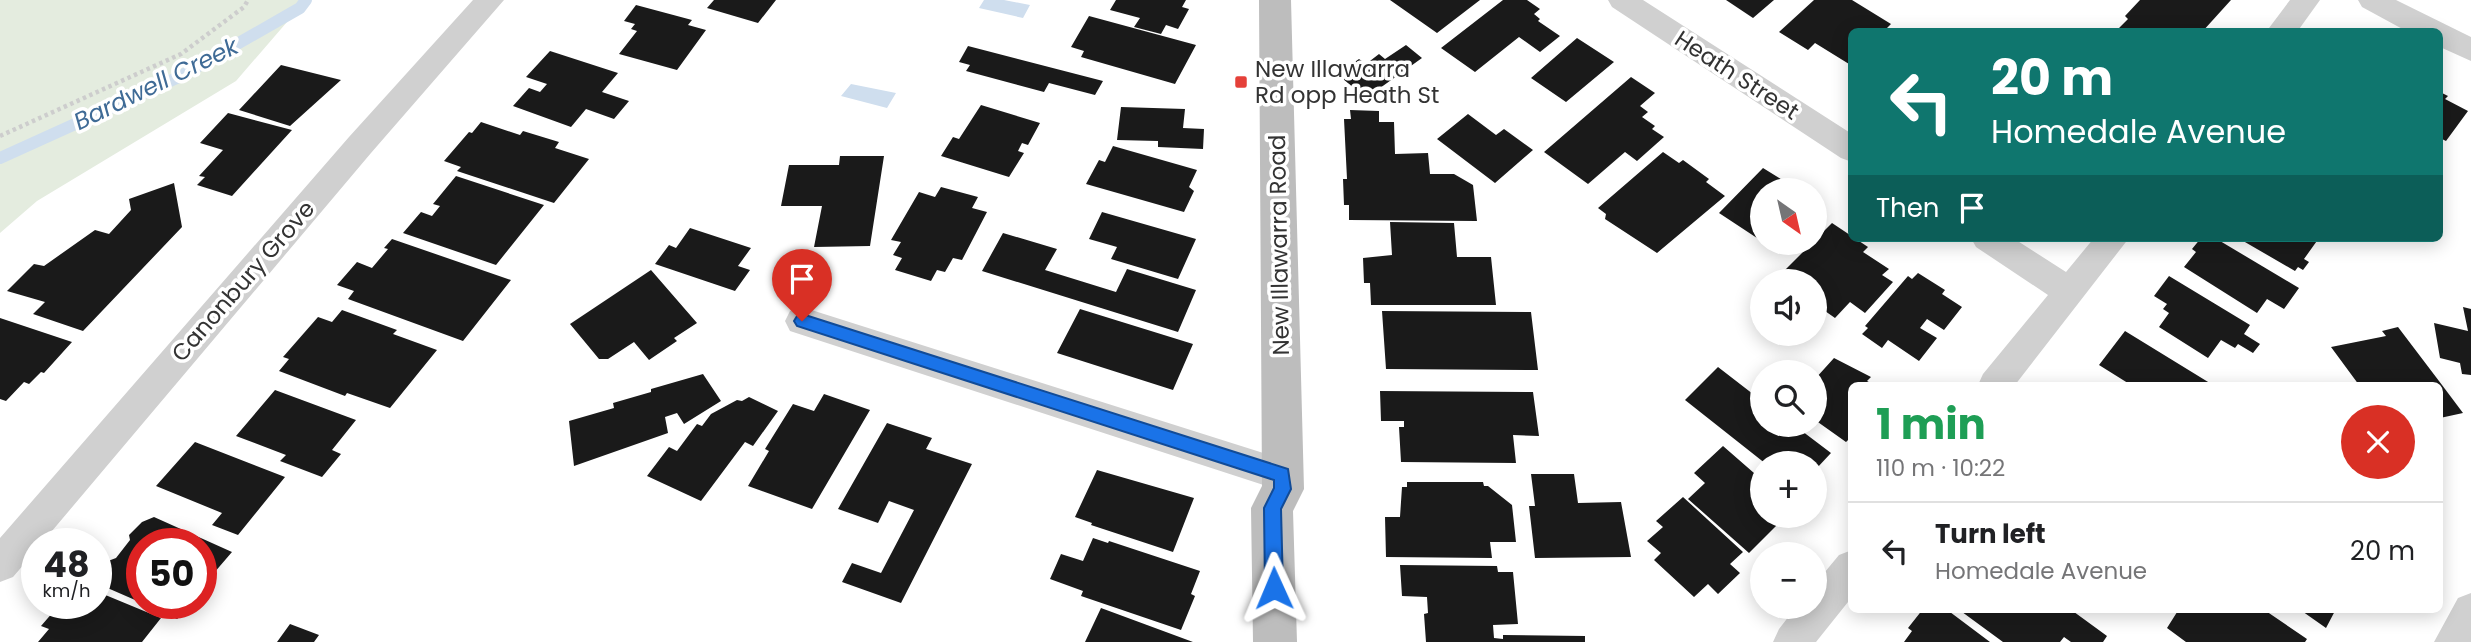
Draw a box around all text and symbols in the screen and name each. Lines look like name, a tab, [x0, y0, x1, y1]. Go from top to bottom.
street label: Heath Street	[1669, 23, 1805, 127]
water label: Bardwell Creek	[68, 29, 245, 138]
text: 20 m	[1991, 44, 2113, 112]
place label: New Illawarra Rd opp Heath St	[1255, 53, 1439, 111]
icon: left	[1876, 56, 1967, 147]
marker: New Illawarra Rd opp Heath St	[1233, 74, 1249, 90]
text: Homedale Avenue	[1991, 109, 2286, 154]
street label: New Illawarra Road	[1261, 134, 1297, 356]
north arrow	[1750, 178, 1827, 256]
map controls	[1750, 178, 1827, 619]
icon: arrive	[1953, 189, 1991, 227]
text: Then	[1876, 190, 1939, 226]
street label: Canonbury Grove	[164, 194, 322, 368]
pin	[772, 249, 832, 321]
icon: arrive	[783, 260, 821, 298]
button: sound	[1750, 269, 1827, 346]
button: search	[1750, 360, 1827, 437]
text: 1 min	[1876, 395, 1986, 454]
button: close	[2341, 405, 2415, 479]
button: +	[1750, 451, 1827, 528]
text: 110 m · 10:22	[1876, 452, 2005, 484]
text: Turn left	[1935, 516, 2046, 552]
speed limit sign: 50	[126, 528, 217, 619]
icon: left	[1876, 532, 1914, 570]
text: 20 m	[2350, 533, 2415, 569]
text: 48	[43, 540, 90, 589]
button: −	[1750, 542, 1827, 619]
position arrow	[1237, 551, 1311, 625]
text: Homedale Avenue	[1935, 555, 2147, 587]
text: km/h	[43, 578, 90, 603]

